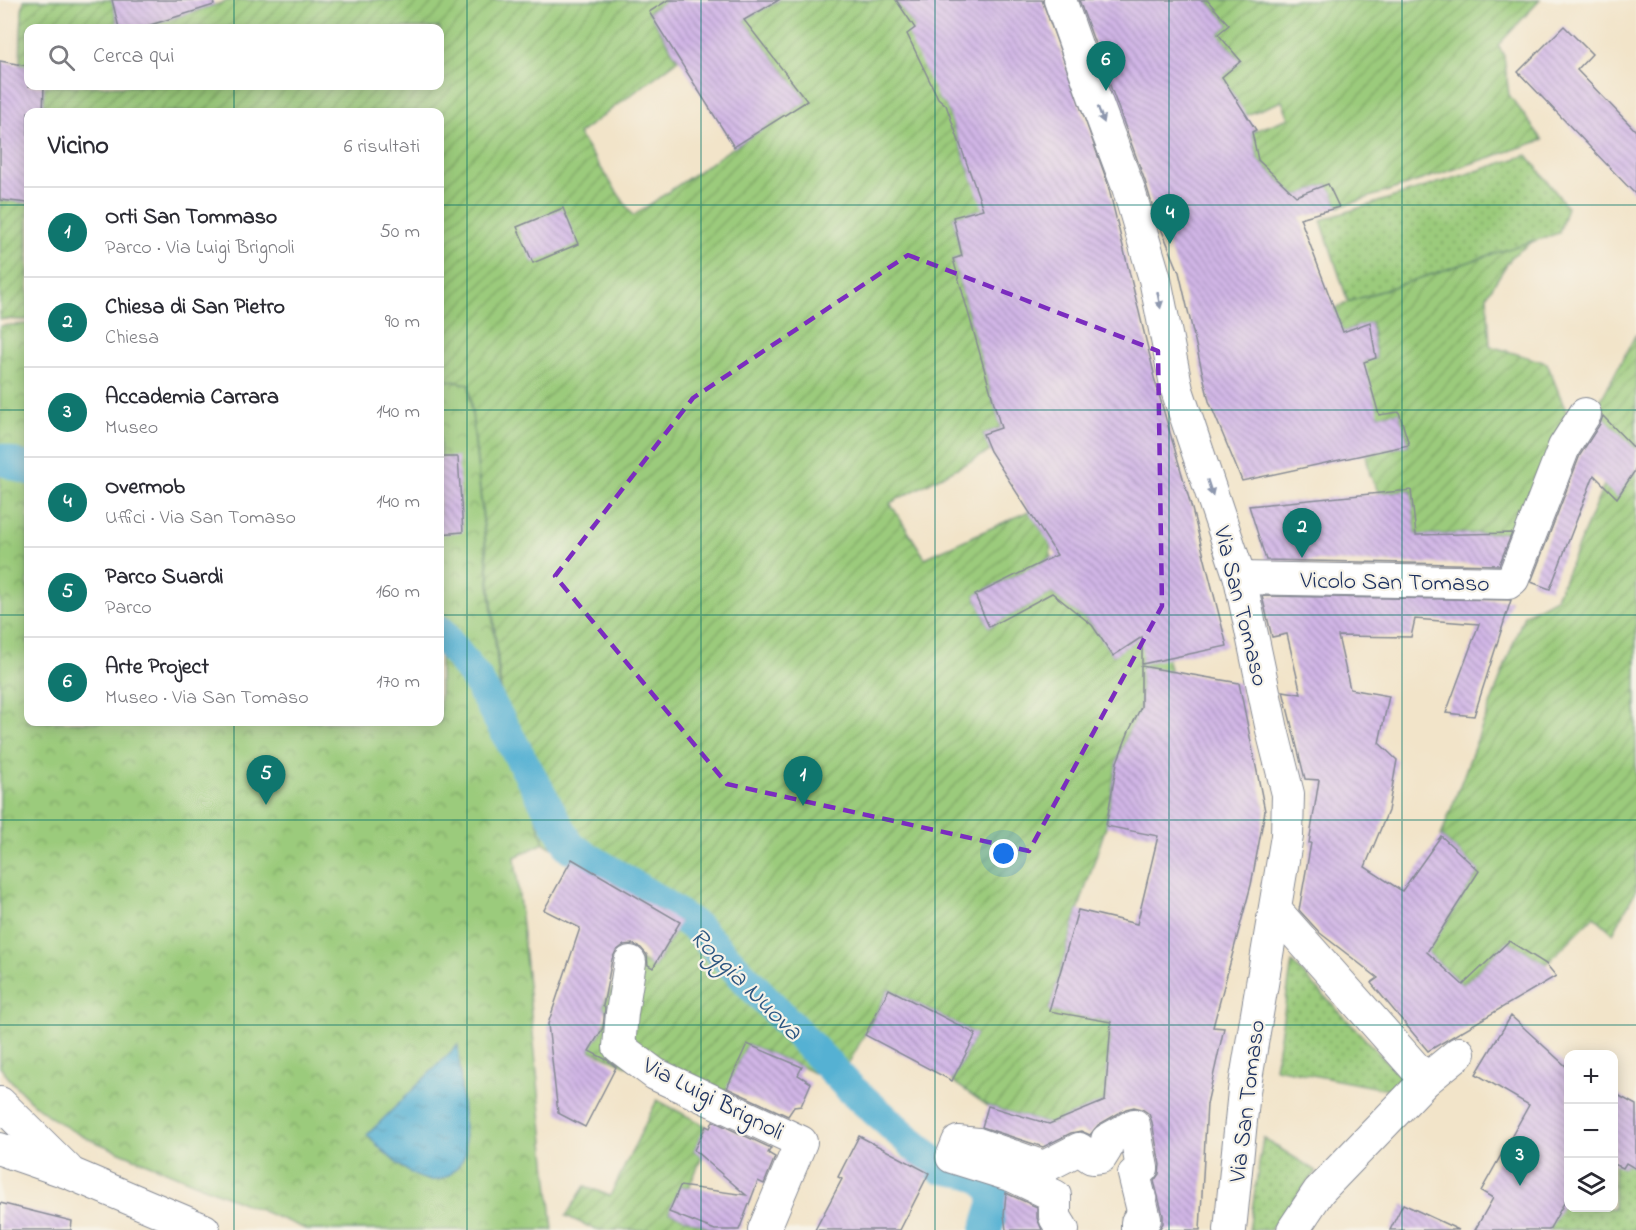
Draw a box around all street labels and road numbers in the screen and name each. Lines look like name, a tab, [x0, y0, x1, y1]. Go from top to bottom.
street label: Via San Tomaso	[1203, 522, 1276, 690]
street label: Vicolo San Tomaso	[1299, 564, 1490, 603]
street label: Via San Tomaso	[1221, 1018, 1276, 1186]
street label: Via Luigi Brignoli	[635, 1049, 790, 1151]

